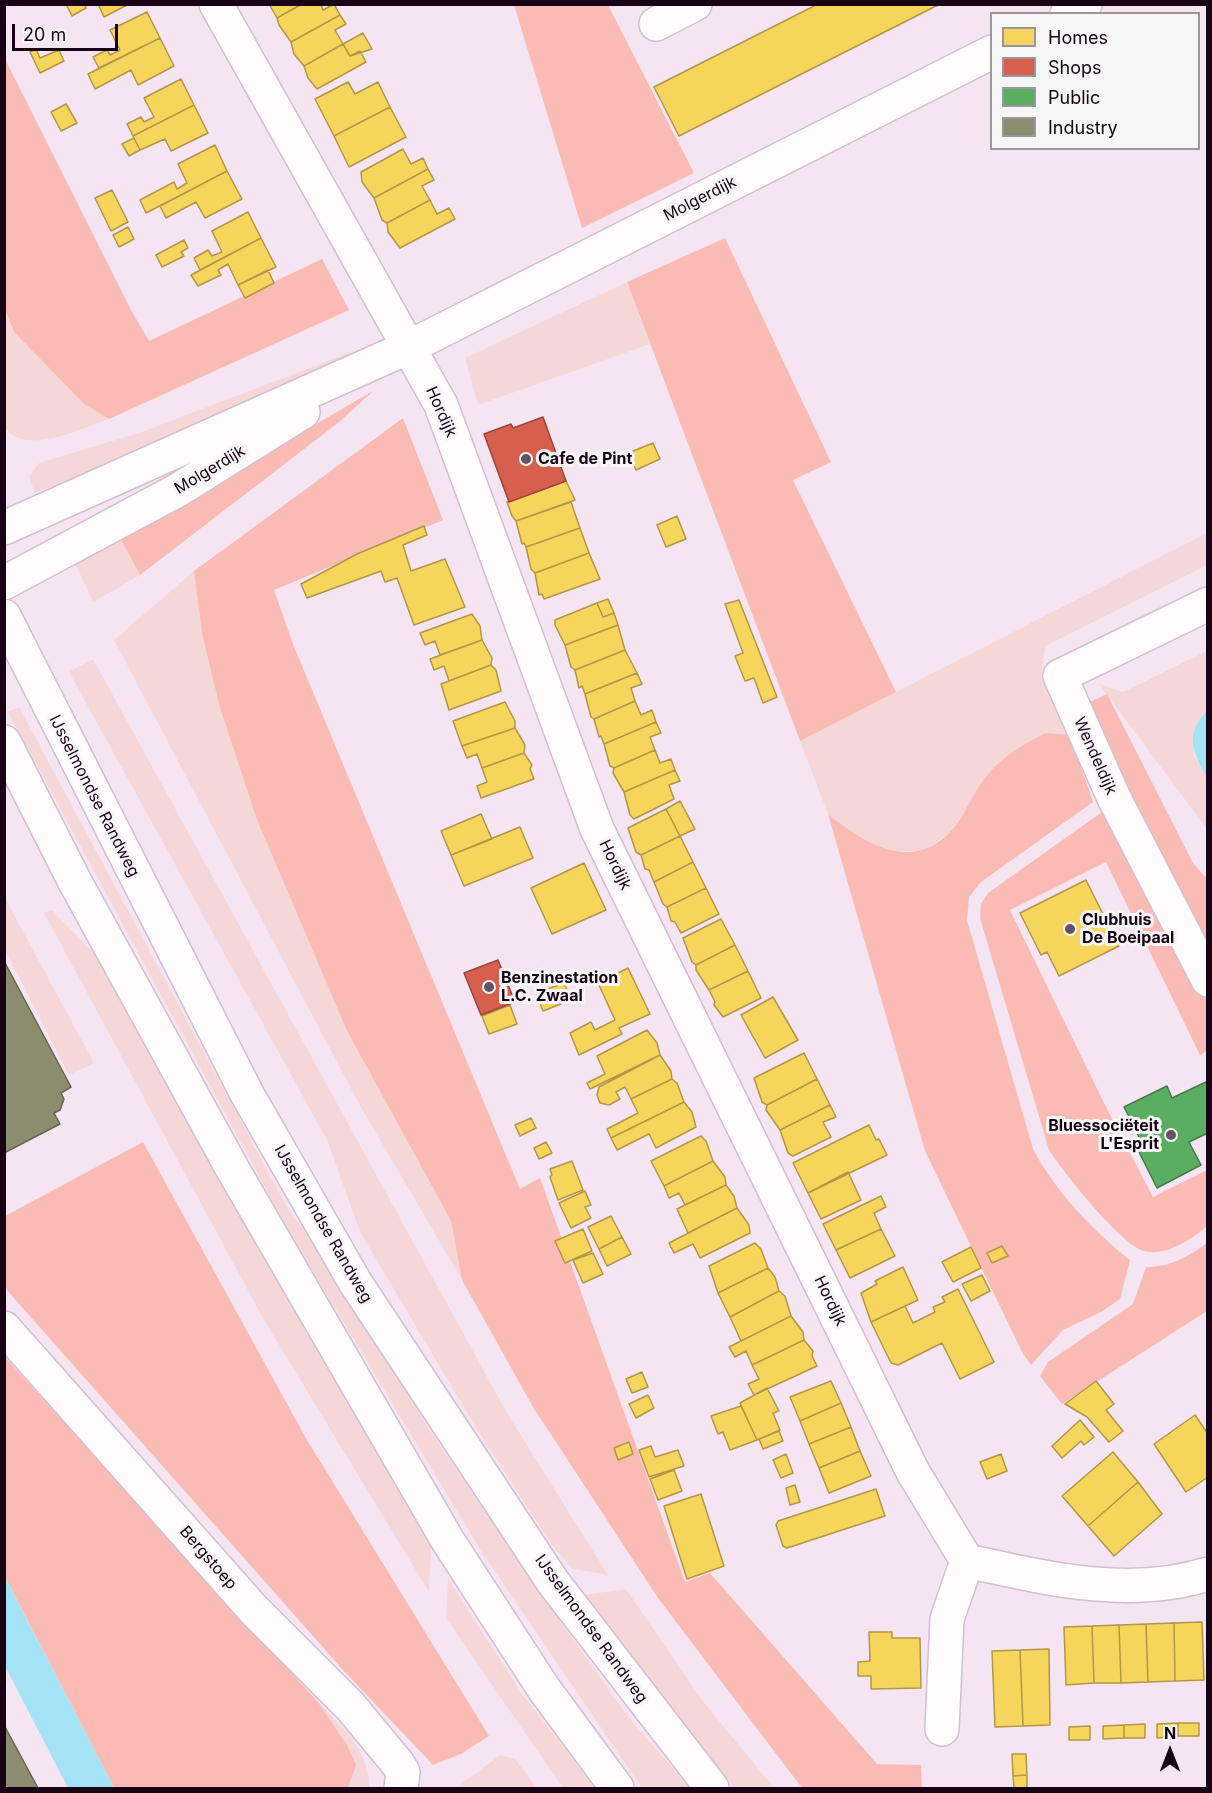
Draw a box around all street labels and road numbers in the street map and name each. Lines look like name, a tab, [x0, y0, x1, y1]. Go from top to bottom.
street label: Molgerdijk	[660, 172, 740, 226]
street label: Hordijk	[421, 384, 461, 440]
street label: Molgerdijk	[171, 441, 249, 499]
street label: IJsselmondse Randweg	[45, 712, 143, 880]
street label: Wendeldijk	[1069, 714, 1121, 798]
street label: Hordijk	[595, 837, 635, 893]
street label: IJsselmondse Randweg	[270, 1142, 376, 1306]
street label: Hordijk	[810, 1273, 850, 1329]
street label: Bergstoep	[175, 1522, 241, 1594]
street label: IJsselmondse Randweg	[531, 1551, 651, 1707]

